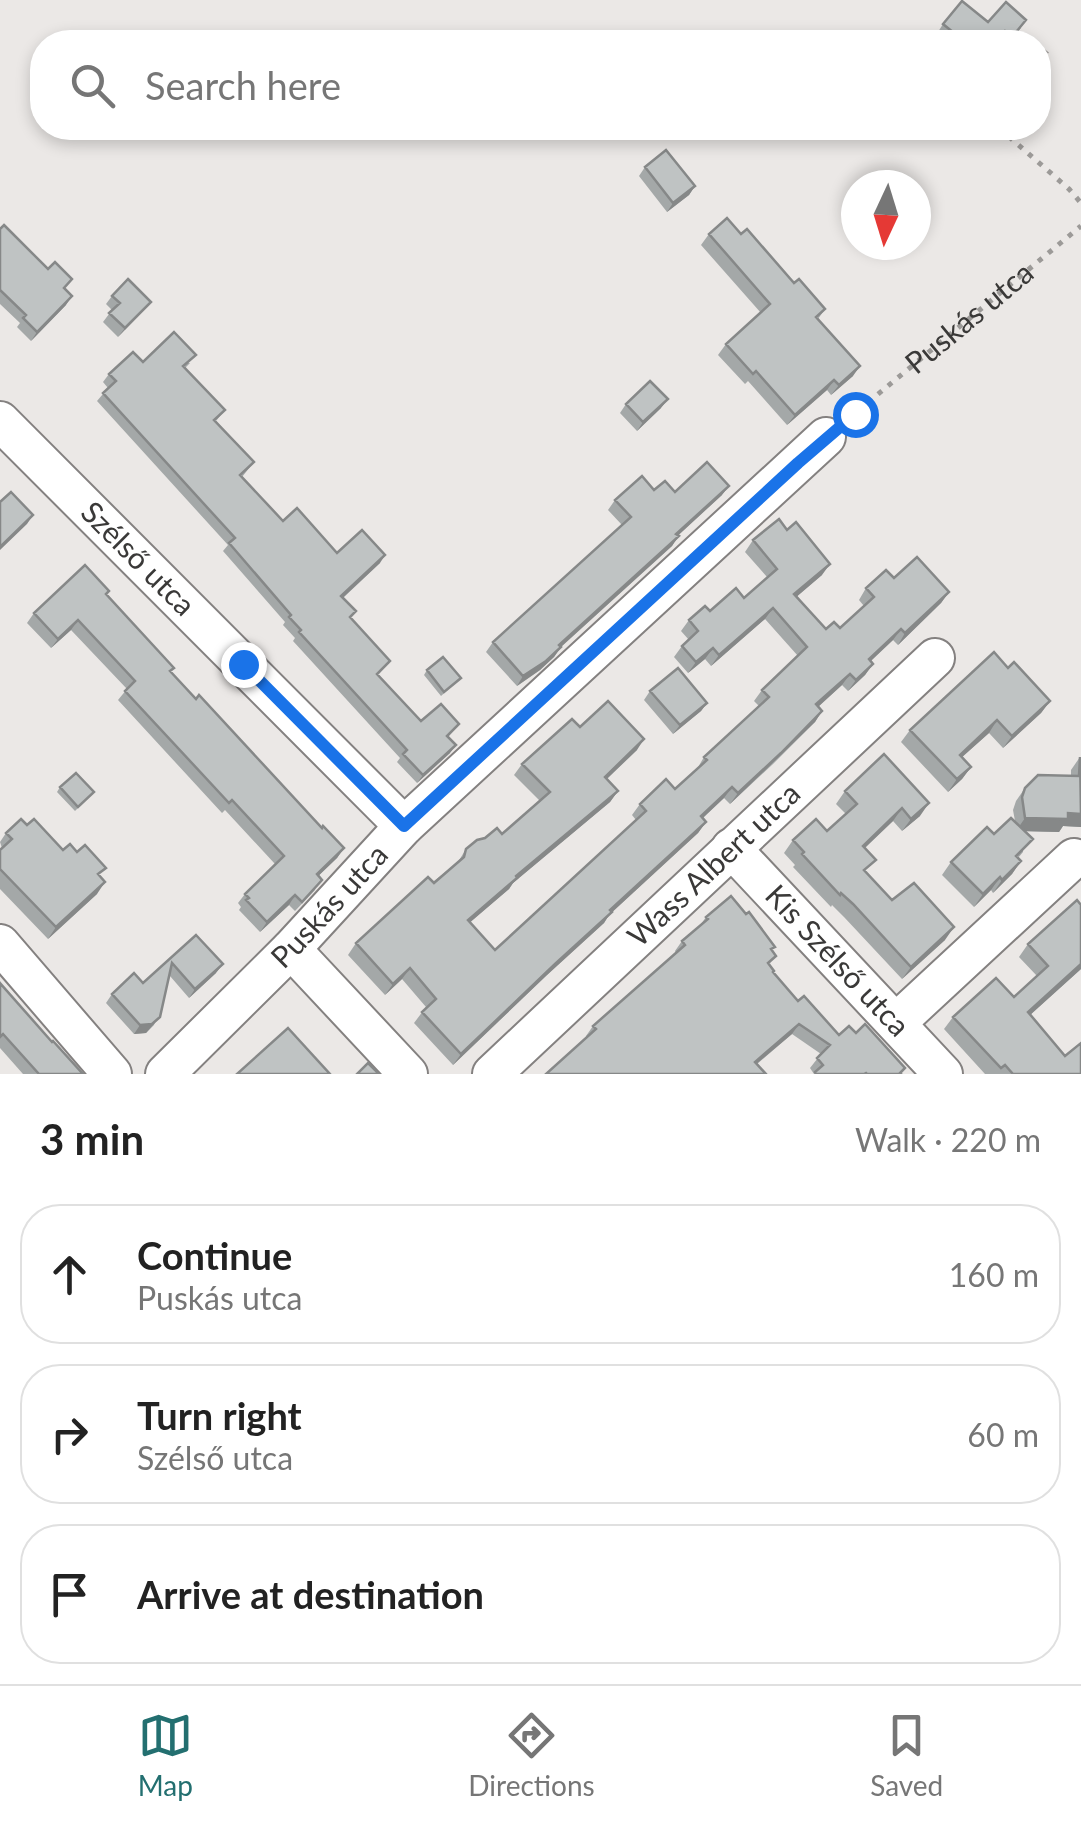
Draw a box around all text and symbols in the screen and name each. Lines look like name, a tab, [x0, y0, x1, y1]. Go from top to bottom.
search box	[30, 30, 1051, 140]
icon: search	[65, 58, 120, 113]
text: Search here	[145, 62, 341, 108]
north arrow	[841, 170, 931, 260]
street label: Puskás utca	[897, 253, 1040, 380]
route start	[833, 392, 879, 438]
street label: Szélső utca	[75, 493, 204, 622]
route end	[221, 642, 267, 688]
street label: Wass Albert utca	[619, 774, 807, 953]
street label: Puskás utca	[263, 836, 394, 974]
street label: Kis Szélső utca	[759, 877, 918, 1043]
text: 3 min	[40, 1114, 144, 1164]
text: Walk · 220 m	[855, 1120, 1041, 1159]
text: Continue	[137, 1232, 292, 1278]
icon: ahead	[42, 1247, 97, 1302]
text: 160 m	[949, 1255, 1039, 1294]
text: Puskás utca	[137, 1278, 302, 1317]
text: Turn right	[137, 1392, 302, 1438]
icon: right	[42, 1407, 97, 1462]
text: 60 m	[967, 1415, 1039, 1454]
text: Szélső utca	[137, 1438, 293, 1477]
icon: arrive	[42, 1567, 97, 1622]
text: Arrive at destination	[137, 1571, 484, 1617]
tab: Map	[138, 1708, 193, 1802]
tab: Directions	[468, 1708, 595, 1802]
tab: Saved	[870, 1708, 943, 1802]

